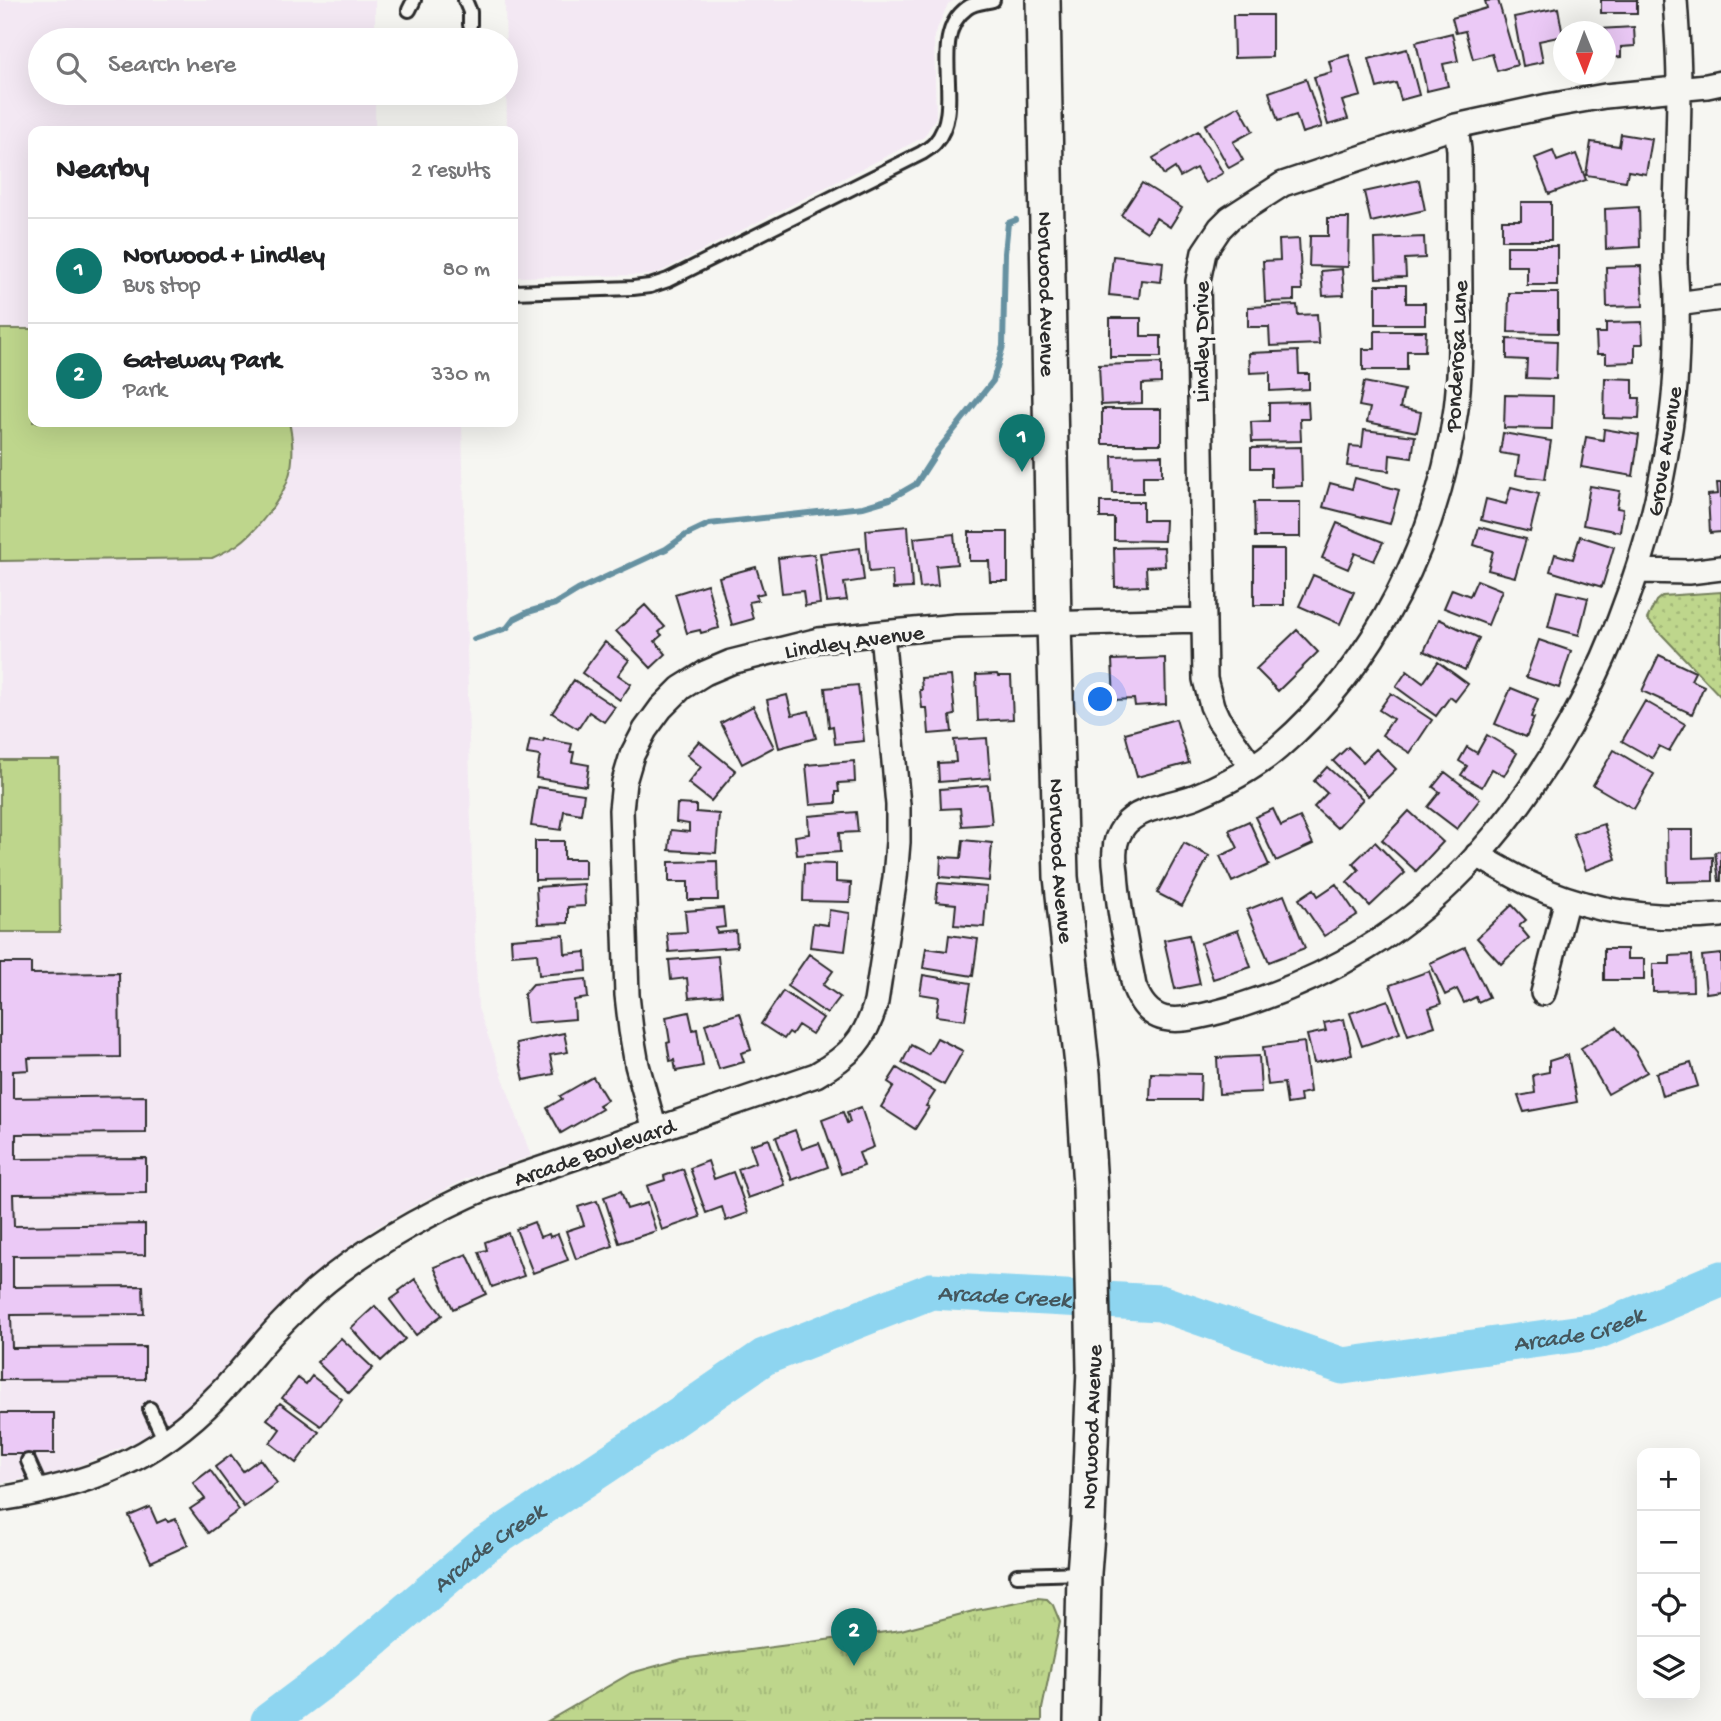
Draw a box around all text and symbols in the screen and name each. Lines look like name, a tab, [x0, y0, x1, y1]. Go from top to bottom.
north arrow	[1553, 21, 1616, 84]
search box	[28, 28, 518, 105]
icon: search	[52, 48, 90, 86]
text: Search here	[108, 51, 236, 82]
text: Nearby	[56, 154, 149, 189]
text: 2 results	[411, 158, 490, 185]
street label: Norwood Avenue	[1030, 211, 1060, 378]
text: Norwood + Lindley	[123, 242, 325, 273]
text: 1	[74, 257, 84, 284]
text: 80 m	[443, 257, 490, 284]
text: Bus stop	[123, 273, 201, 300]
street label: Ponderosa Lane	[1441, 279, 1476, 434]
street label: Lindley Drive	[1190, 280, 1217, 403]
text: Gateway Park	[123, 347, 281, 378]
text: 2	[73, 362, 85, 389]
text: 330 m	[431, 362, 490, 389]
text: Park	[123, 378, 167, 405]
street label: Grove Avenue	[1643, 384, 1690, 518]
pin: 1	[999, 414, 1045, 472]
street label: Lindley Avenue	[783, 620, 927, 667]
your location	[1083, 682, 1117, 716]
street label: Norwood Avenue	[1041, 778, 1078, 946]
street label: Arcade Boulevard	[511, 1114, 681, 1195]
water label: Arcade Creek	[937, 1280, 1074, 1316]
water label: Arcade Creek	[1512, 1301, 1651, 1360]
street label: Norwood Avenue	[1077, 1343, 1110, 1510]
map controls	[1637, 1448, 1700, 1700]
button: +	[1637, 1448, 1700, 1511]
water label: Arcade Creek	[428, 1497, 553, 1601]
button: −	[1637, 1511, 1700, 1574]
button: locate	[1637, 1574, 1700, 1637]
pin: 2	[831, 1608, 877, 1666]
button: layers	[1637, 1637, 1700, 1700]

